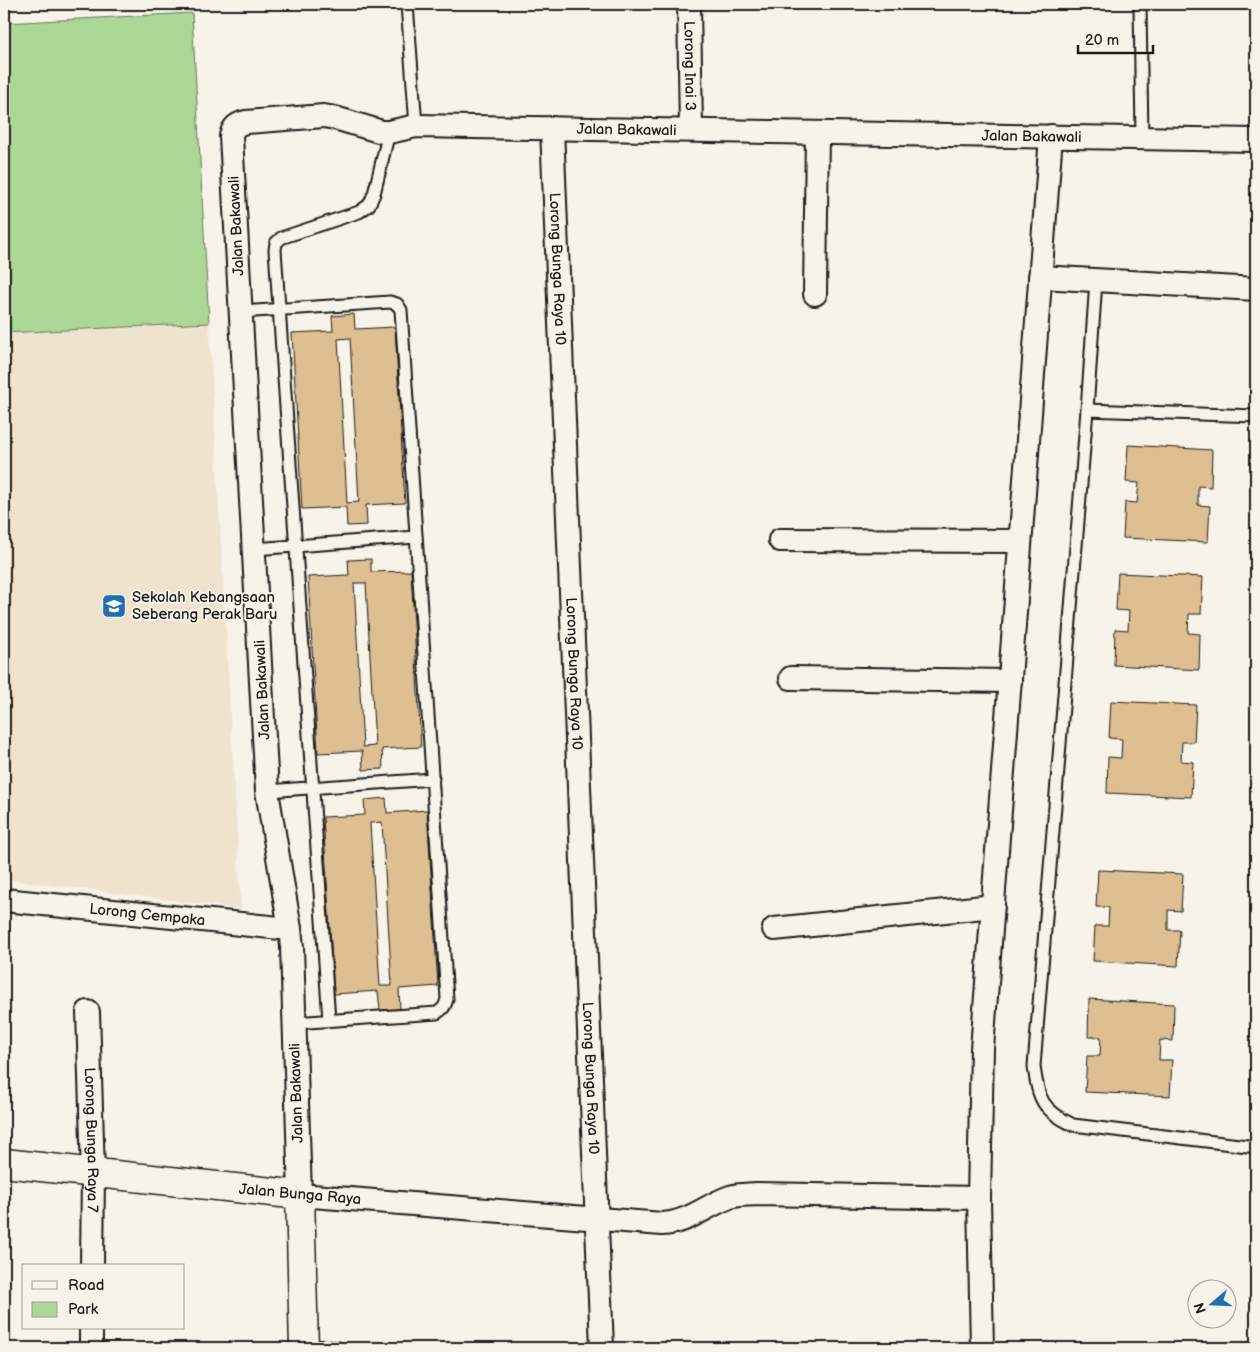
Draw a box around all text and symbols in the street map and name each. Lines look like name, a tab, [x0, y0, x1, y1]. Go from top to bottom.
street label: Lorong Inai 3	[679, 21, 700, 111]
scale bar	[1078, 22, 1152, 54]
text: 20 m	[1085, 31, 1119, 50]
street label: Jalan Bakawali	[576, 120, 677, 140]
street label: Jalan Bakawali	[981, 126, 1082, 147]
street label: Jalan Bakawali	[224, 176, 249, 276]
street label: Lorong Bunga Raya 10	[545, 192, 570, 346]
place label: Sekolah Kebangsaan Seberang Perak Baru	[132, 588, 277, 624]
school or university icon: Sekolah Kebangsaan Seberang Perak Baru	[101, 593, 127, 619]
street label: Lorong Bunga Raya 10	[561, 597, 586, 750]
street label: Jalan Bakawali	[250, 640, 275, 740]
street label: Lorong Cempaka	[88, 900, 206, 930]
street label: Lorong Bunga Raya 10	[578, 1002, 603, 1155]
street label: Jalan Bakawali	[285, 1043, 308, 1143]
street label: Lorong Bunga Raya 7	[80, 1067, 102, 1213]
street label: Jalan Bunga Raya	[238, 1180, 362, 1209]
legend	[22, 1264, 185, 1330]
text: Road	[68, 1276, 104, 1295]
north arrow	[1188, 1280, 1238, 1330]
text: Park	[68, 1300, 99, 1319]
text: N	[1190, 1300, 1210, 1316]

